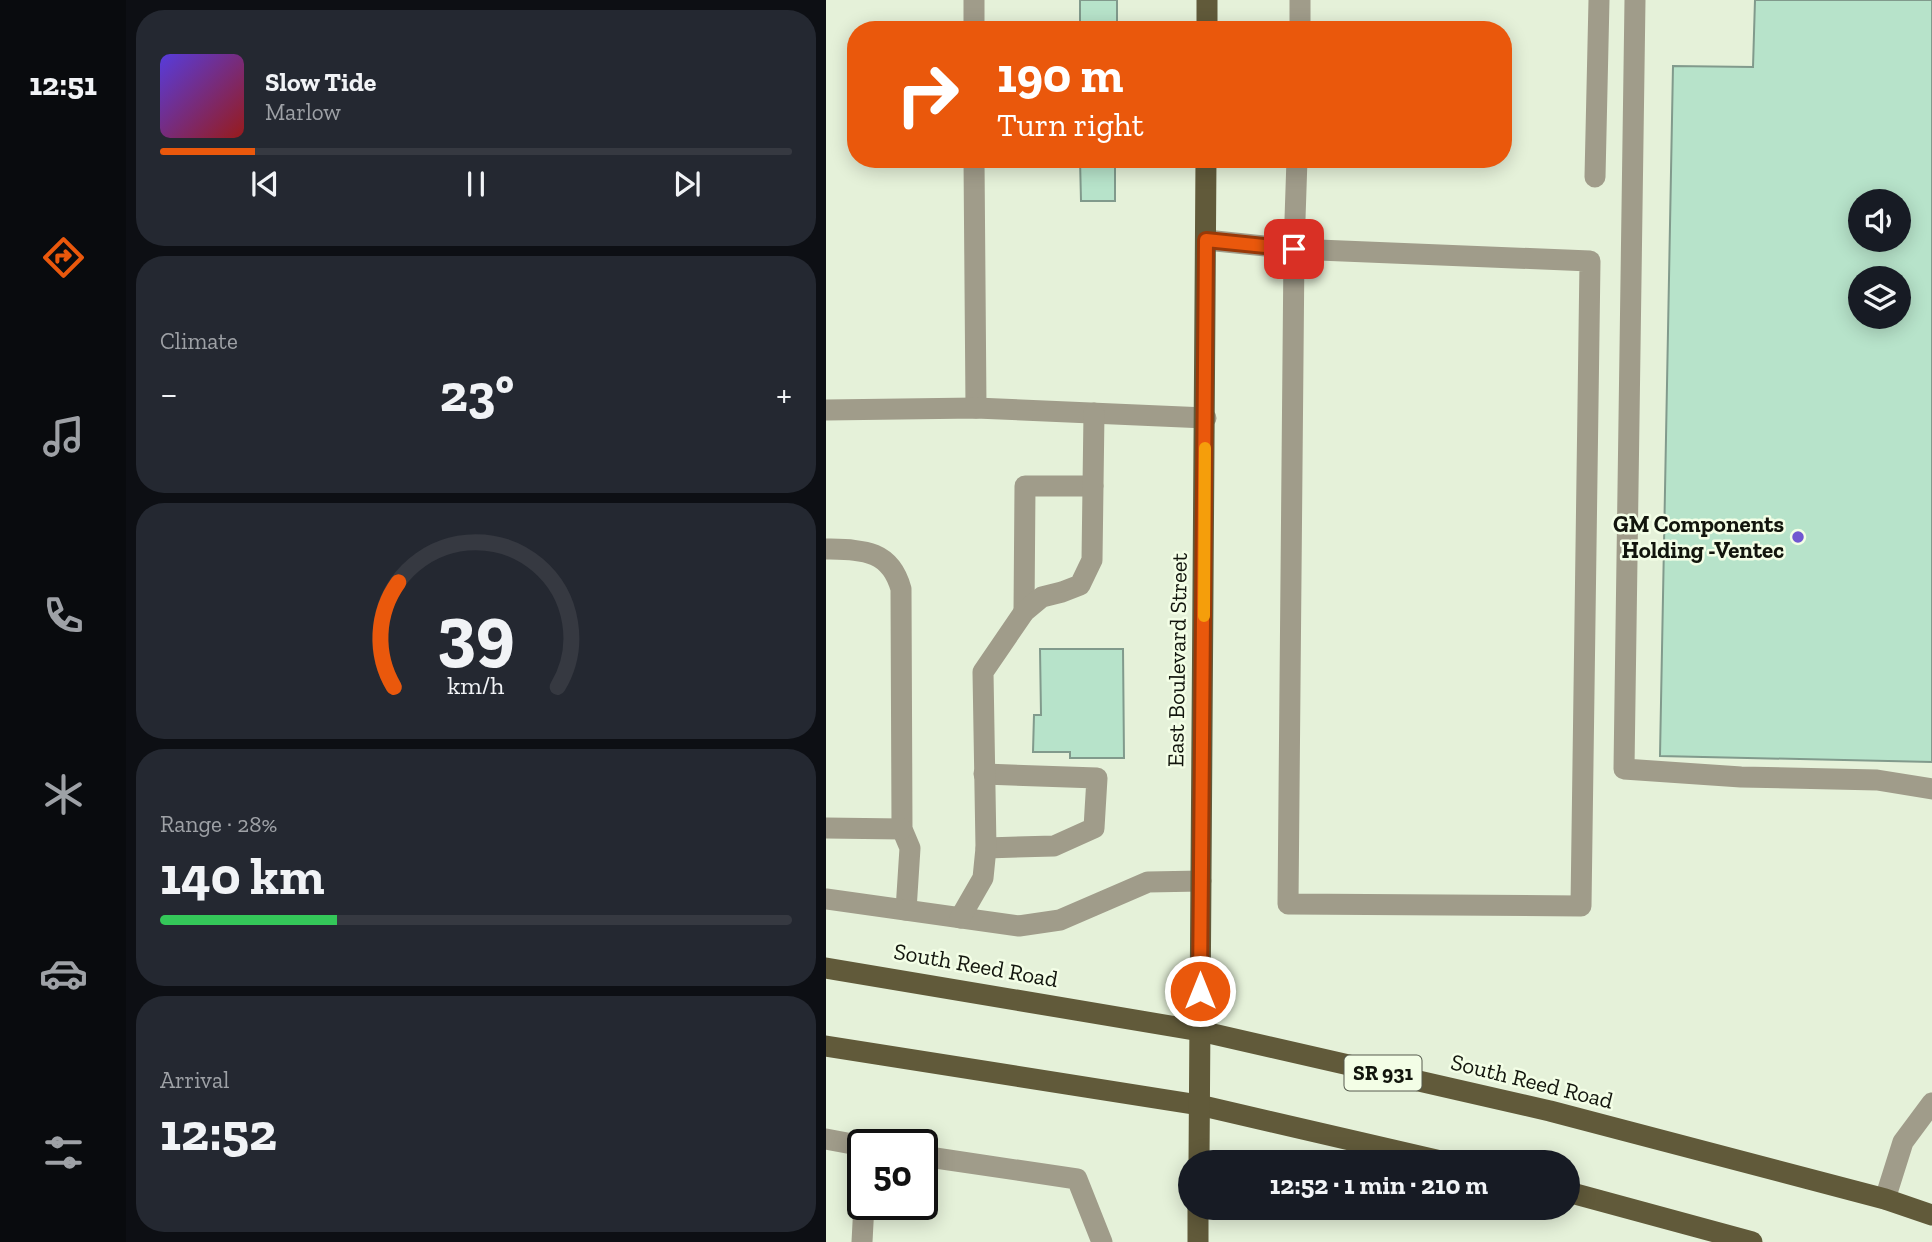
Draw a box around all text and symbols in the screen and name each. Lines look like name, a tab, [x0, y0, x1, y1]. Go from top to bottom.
text: 190 m	[997, 46, 1123, 105]
icon: right	[882, 49, 973, 140]
text: 12:51	[29, 65, 97, 103]
text: Slow Tide	[265, 66, 376, 98]
text: Marlow	[265, 98, 341, 126]
text: Turn right	[997, 106, 1144, 144]
icon: previous	[246, 165, 284, 203]
icon: pause	[457, 165, 495, 203]
icon: next	[668, 165, 706, 203]
map controls	[1848, 189, 1911, 329]
button: sound	[1848, 189, 1911, 252]
pin	[1264, 219, 1324, 279]
icon: arrive	[1275, 230, 1313, 268]
icon: directions	[39, 233, 88, 282]
button: layers	[1848, 266, 1911, 329]
text: Climate	[160, 327, 238, 355]
text: 23°	[440, 362, 514, 424]
text: −	[160, 371, 178, 417]
text: +	[776, 371, 792, 417]
icon: music	[39, 412, 88, 461]
place label: GM Components Holding -Ventec	[1613, 510, 1784, 564]
marker: GM Components Holding -Ventec	[1790, 529, 1806, 545]
street label: East Boulevard Street	[1161, 552, 1193, 767]
text: 39	[437, 588, 515, 676]
icon: phone	[39, 591, 88, 640]
text: km/h	[447, 670, 505, 700]
icon: climate	[39, 770, 88, 819]
text: Range · 28%	[160, 810, 277, 838]
text: 140 km	[160, 845, 325, 907]
street label: South Reed Road	[892, 937, 1061, 993]
icon: car	[39, 949, 88, 998]
position arrow	[1163, 954, 1237, 1028]
street label: South Reed Road	[1448, 1047, 1616, 1115]
road number: SR 931	[1344, 1056, 1422, 1090]
text: Arrival	[160, 1066, 229, 1094]
text: 12:52	[160, 1101, 277, 1163]
icon: filters	[39, 1128, 88, 1177]
speed limit sign: 50	[847, 1129, 938, 1220]
text: 12:52 · 1 min · 210 m	[1270, 1169, 1488, 1201]

